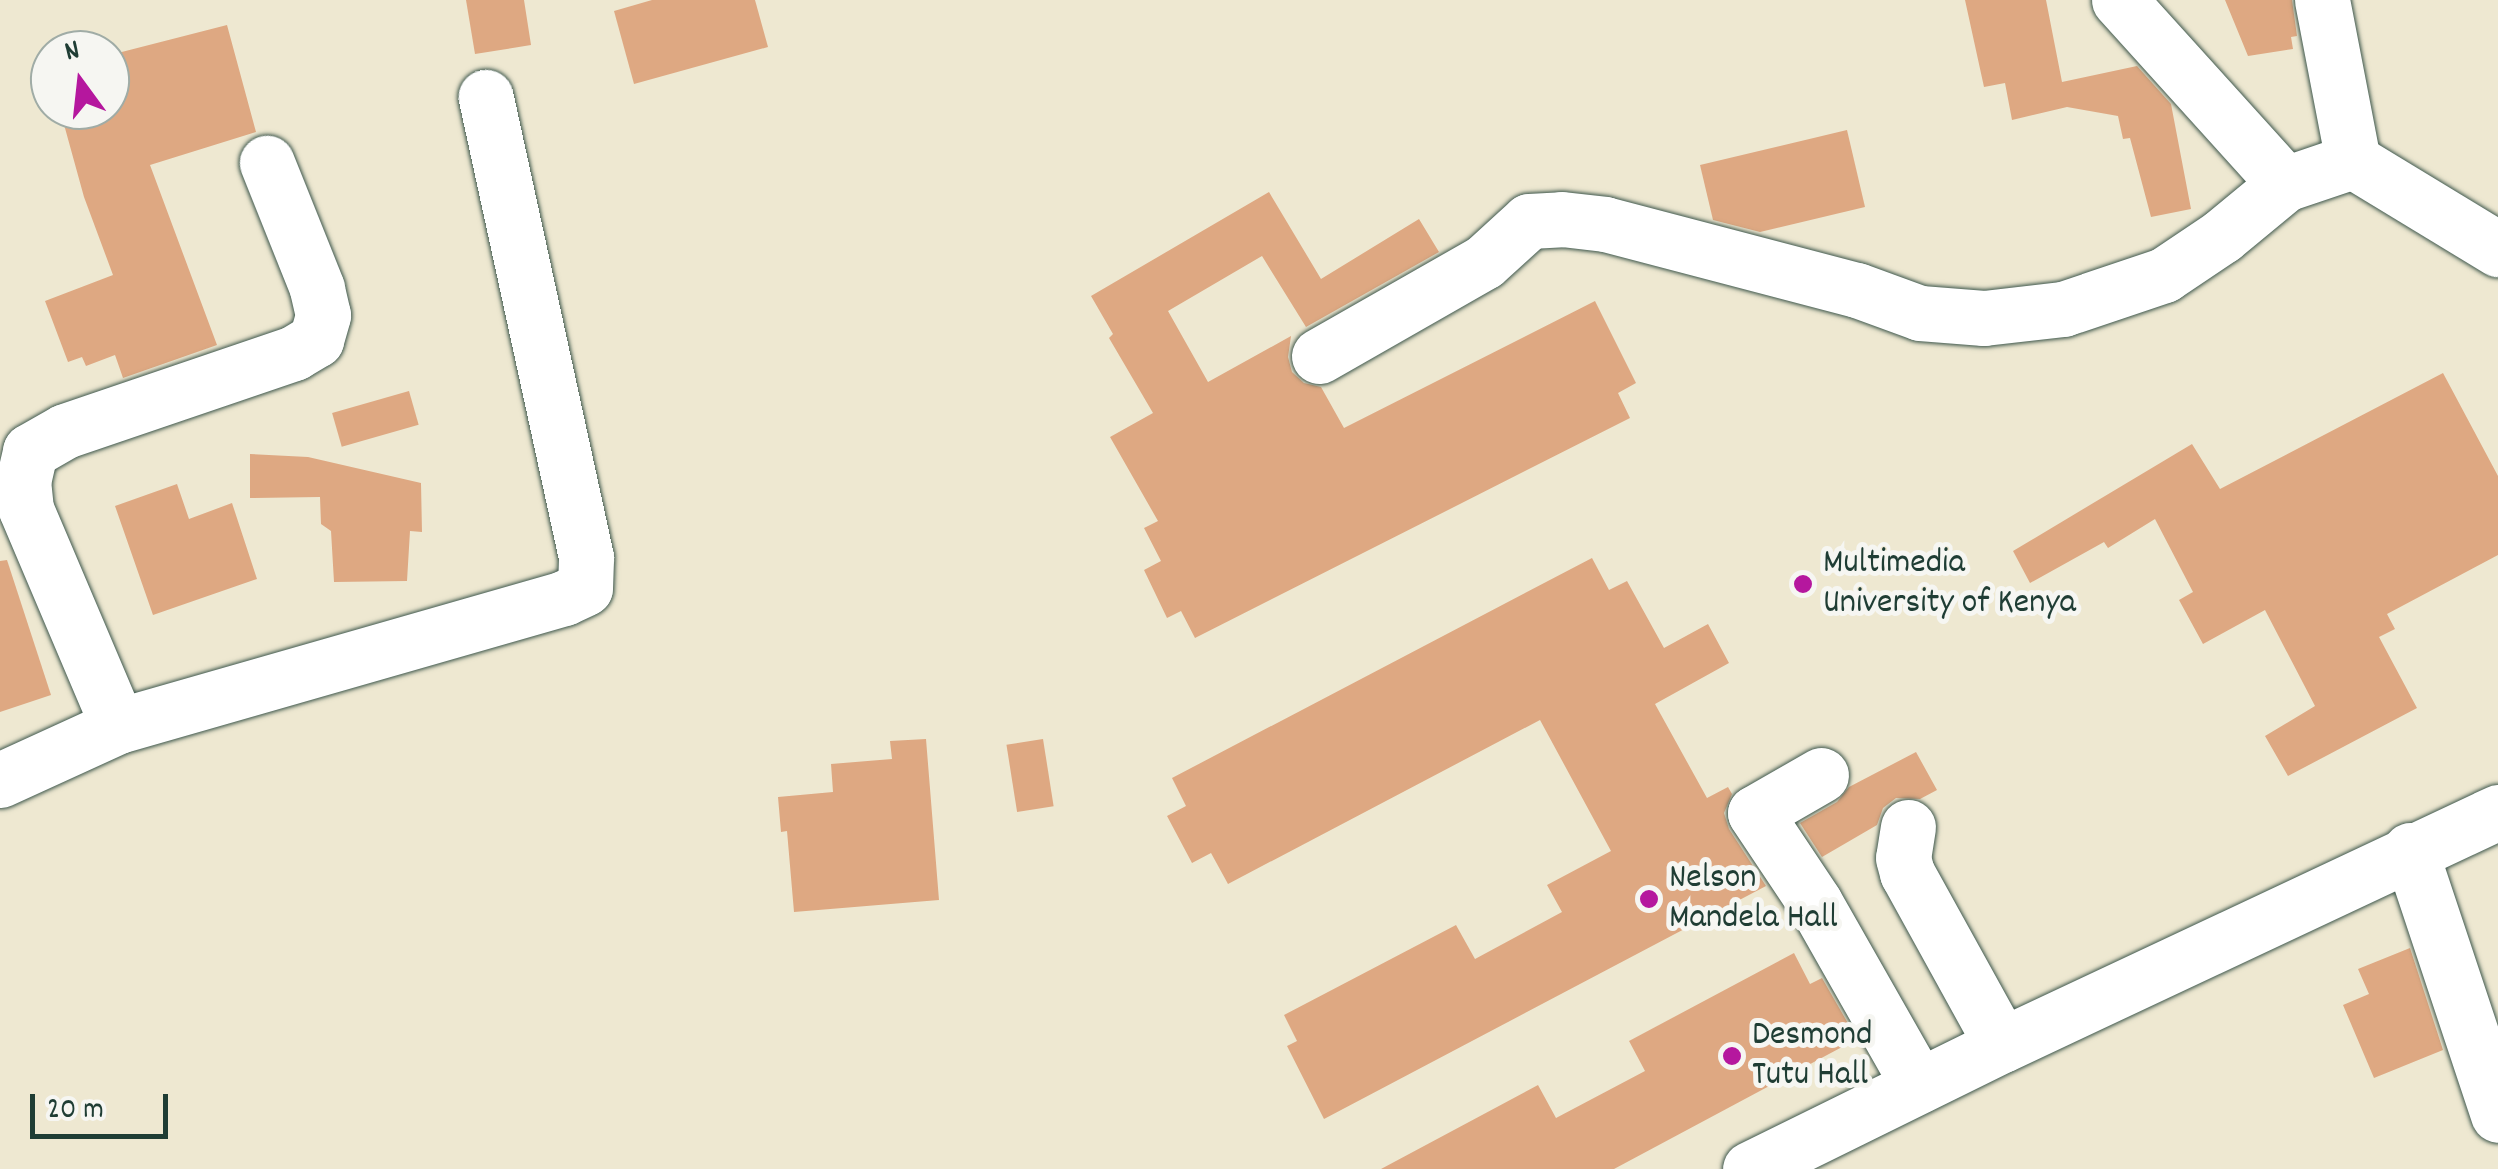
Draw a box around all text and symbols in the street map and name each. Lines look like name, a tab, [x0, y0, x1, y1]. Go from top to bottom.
north arrow	[30, 30, 130, 130]
text: N	[61, 32, 85, 74]
place label: Multimedia University of Kenya	[1823, 543, 2076, 625]
marker: Multimedia University of Kenya	[1792, 573, 1814, 595]
place label: Nelson Mandela Hall	[1669, 858, 1838, 940]
marker: Nelson Mandela Hall	[1638, 888, 1660, 910]
place label: Desmond Tutu Hall	[1752, 1015, 1872, 1097]
marker: Desmond Tutu Hall	[1721, 1045, 1743, 1067]
scale bar	[35, 1074, 172, 1136]
text: 20 m	[47, 1090, 104, 1133]

